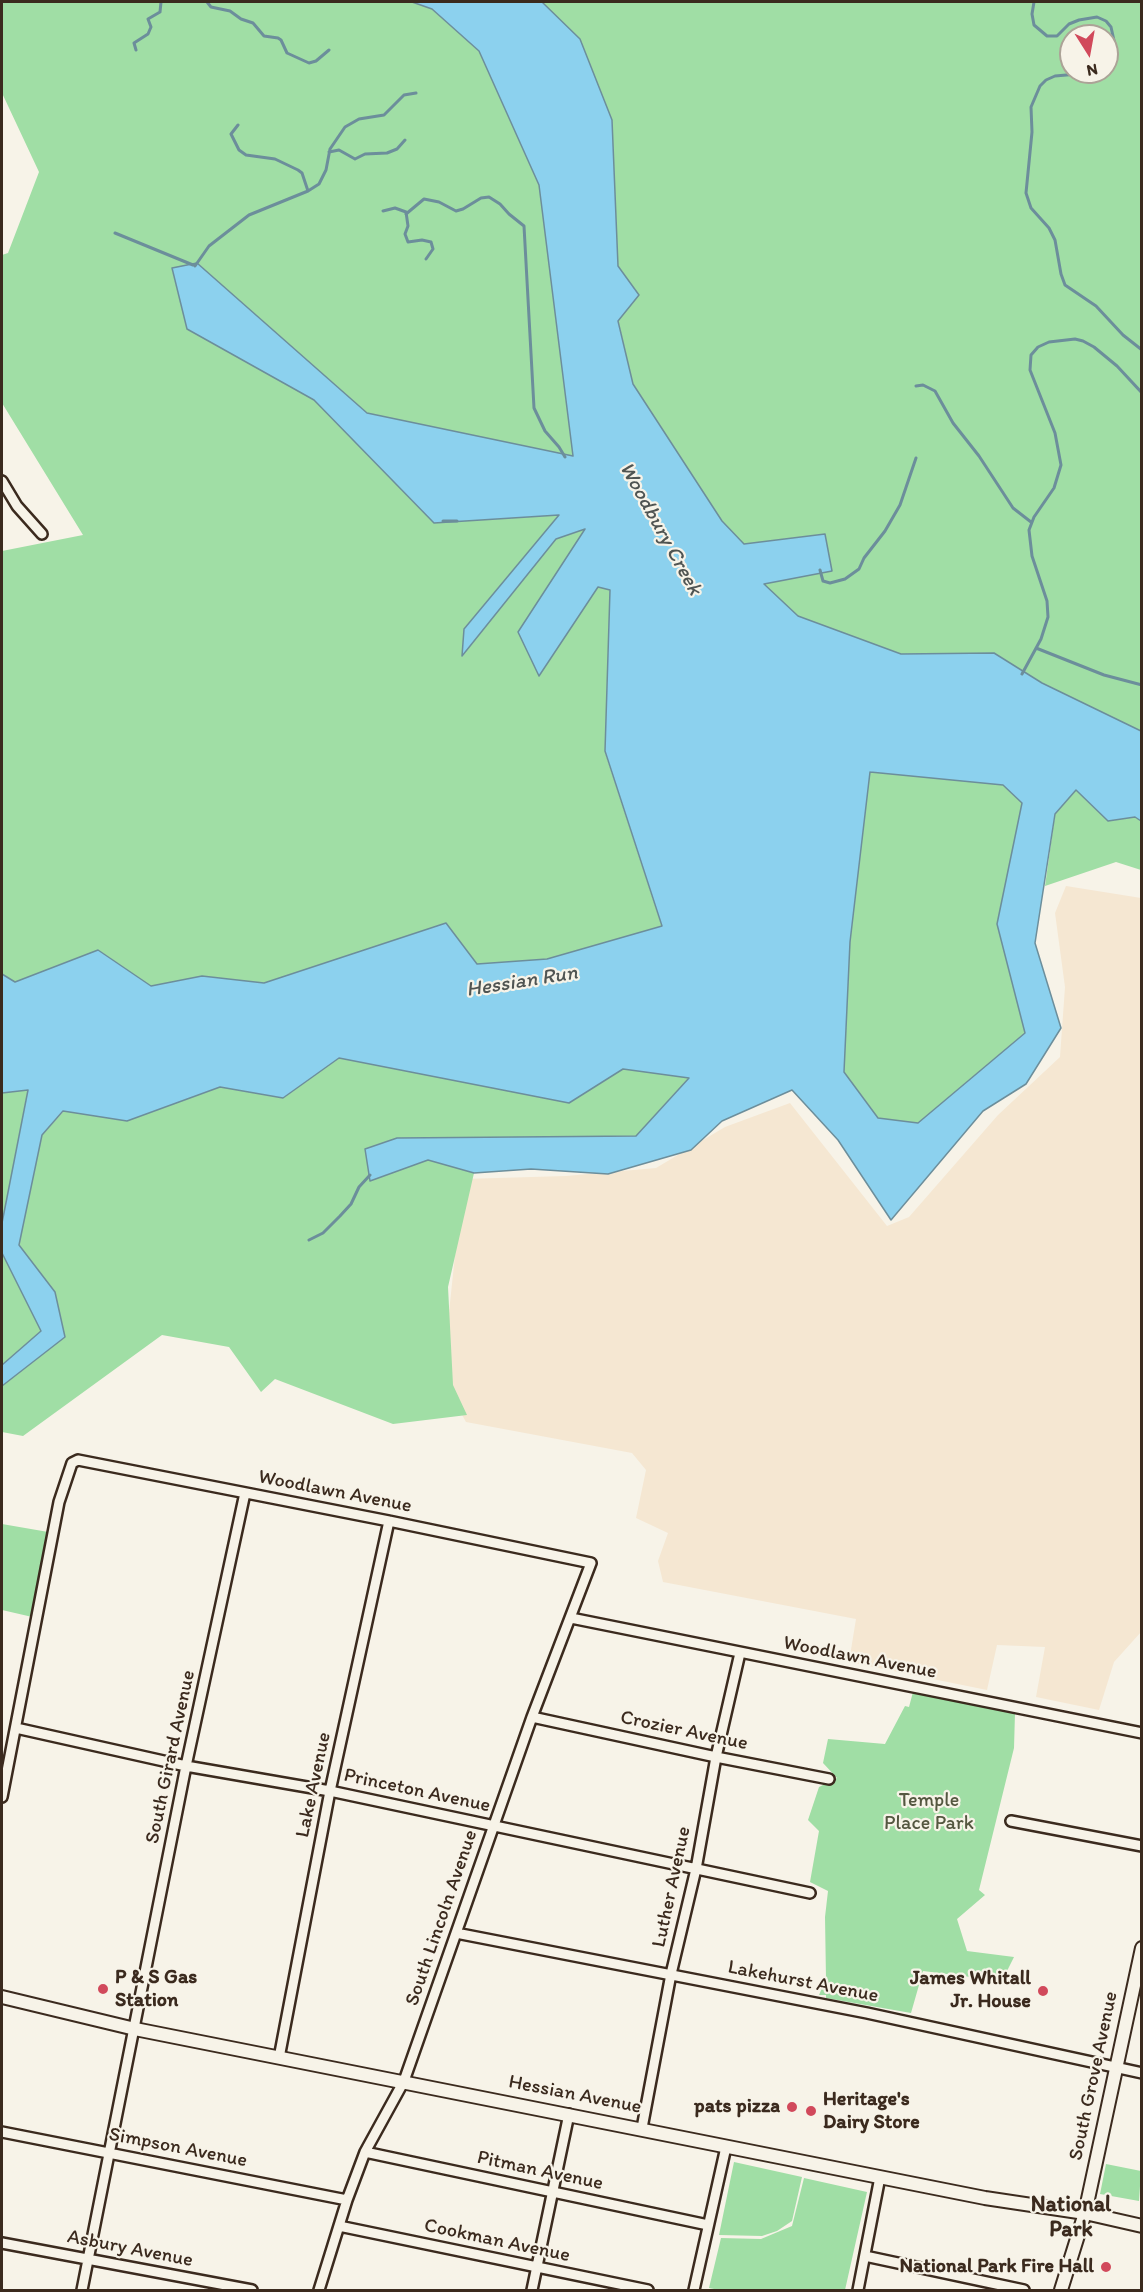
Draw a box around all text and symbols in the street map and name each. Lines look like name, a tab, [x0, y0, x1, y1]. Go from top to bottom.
north arrow	[1059, 24, 1119, 84]
text: N	[1085, 60, 1099, 81]
water label: Woodbury Creek	[613, 458, 707, 600]
water label: Hessian Run	[465, 961, 579, 1003]
street label: Woodlawn Avenue	[256, 1465, 414, 1519]
street label: Woodlawn Avenue	[781, 1631, 939, 1685]
street label: South Girard Avenue	[141, 1668, 201, 1846]
street label: Crozier Avenue	[618, 1706, 750, 1756]
street label: Lake Avenue	[291, 1730, 337, 1840]
street label: Princeton Avenue	[341, 1764, 493, 1818]
park label: Temple Place Park	[884, 1789, 974, 1836]
street label: Luther Avenue	[647, 1824, 697, 1950]
street label: South Lincoln Avenue	[401, 1827, 483, 2009]
street label: Lakehurst Avenue	[726, 1956, 880, 2008]
place label: P & S Gas Station	[115, 1966, 197, 2013]
place label: James Whitall Jr. House	[910, 1967, 1031, 2014]
marker: P & S Gas Station	[96, 1982, 110, 1996]
marker: James Whitall Jr. House	[1036, 1984, 1050, 1998]
street label: South Grove Avenue	[1064, 1989, 1124, 2163]
street label: Hessian Avenue	[506, 2070, 644, 2120]
place label: Heritage's Dairy Store	[823, 2088, 920, 2135]
place label: pats pizza	[694, 2095, 780, 2119]
marker: pats pizza	[785, 2100, 799, 2114]
marker: Heritage's Dairy Store	[804, 2104, 818, 2118]
street label: Simpson Avenue	[107, 2123, 249, 2173]
street label: Pitman Avenue	[475, 2146, 605, 2196]
district label: National Park	[1031, 2192, 1111, 2244]
street label: Cookman Avenue	[422, 2214, 572, 2268]
street label: Asbury Avenue	[65, 2225, 195, 2273]
place label: National Park Fire Hall	[899, 2255, 1094, 2279]
marker: National Park Fire Hall	[1099, 2260, 1113, 2274]

